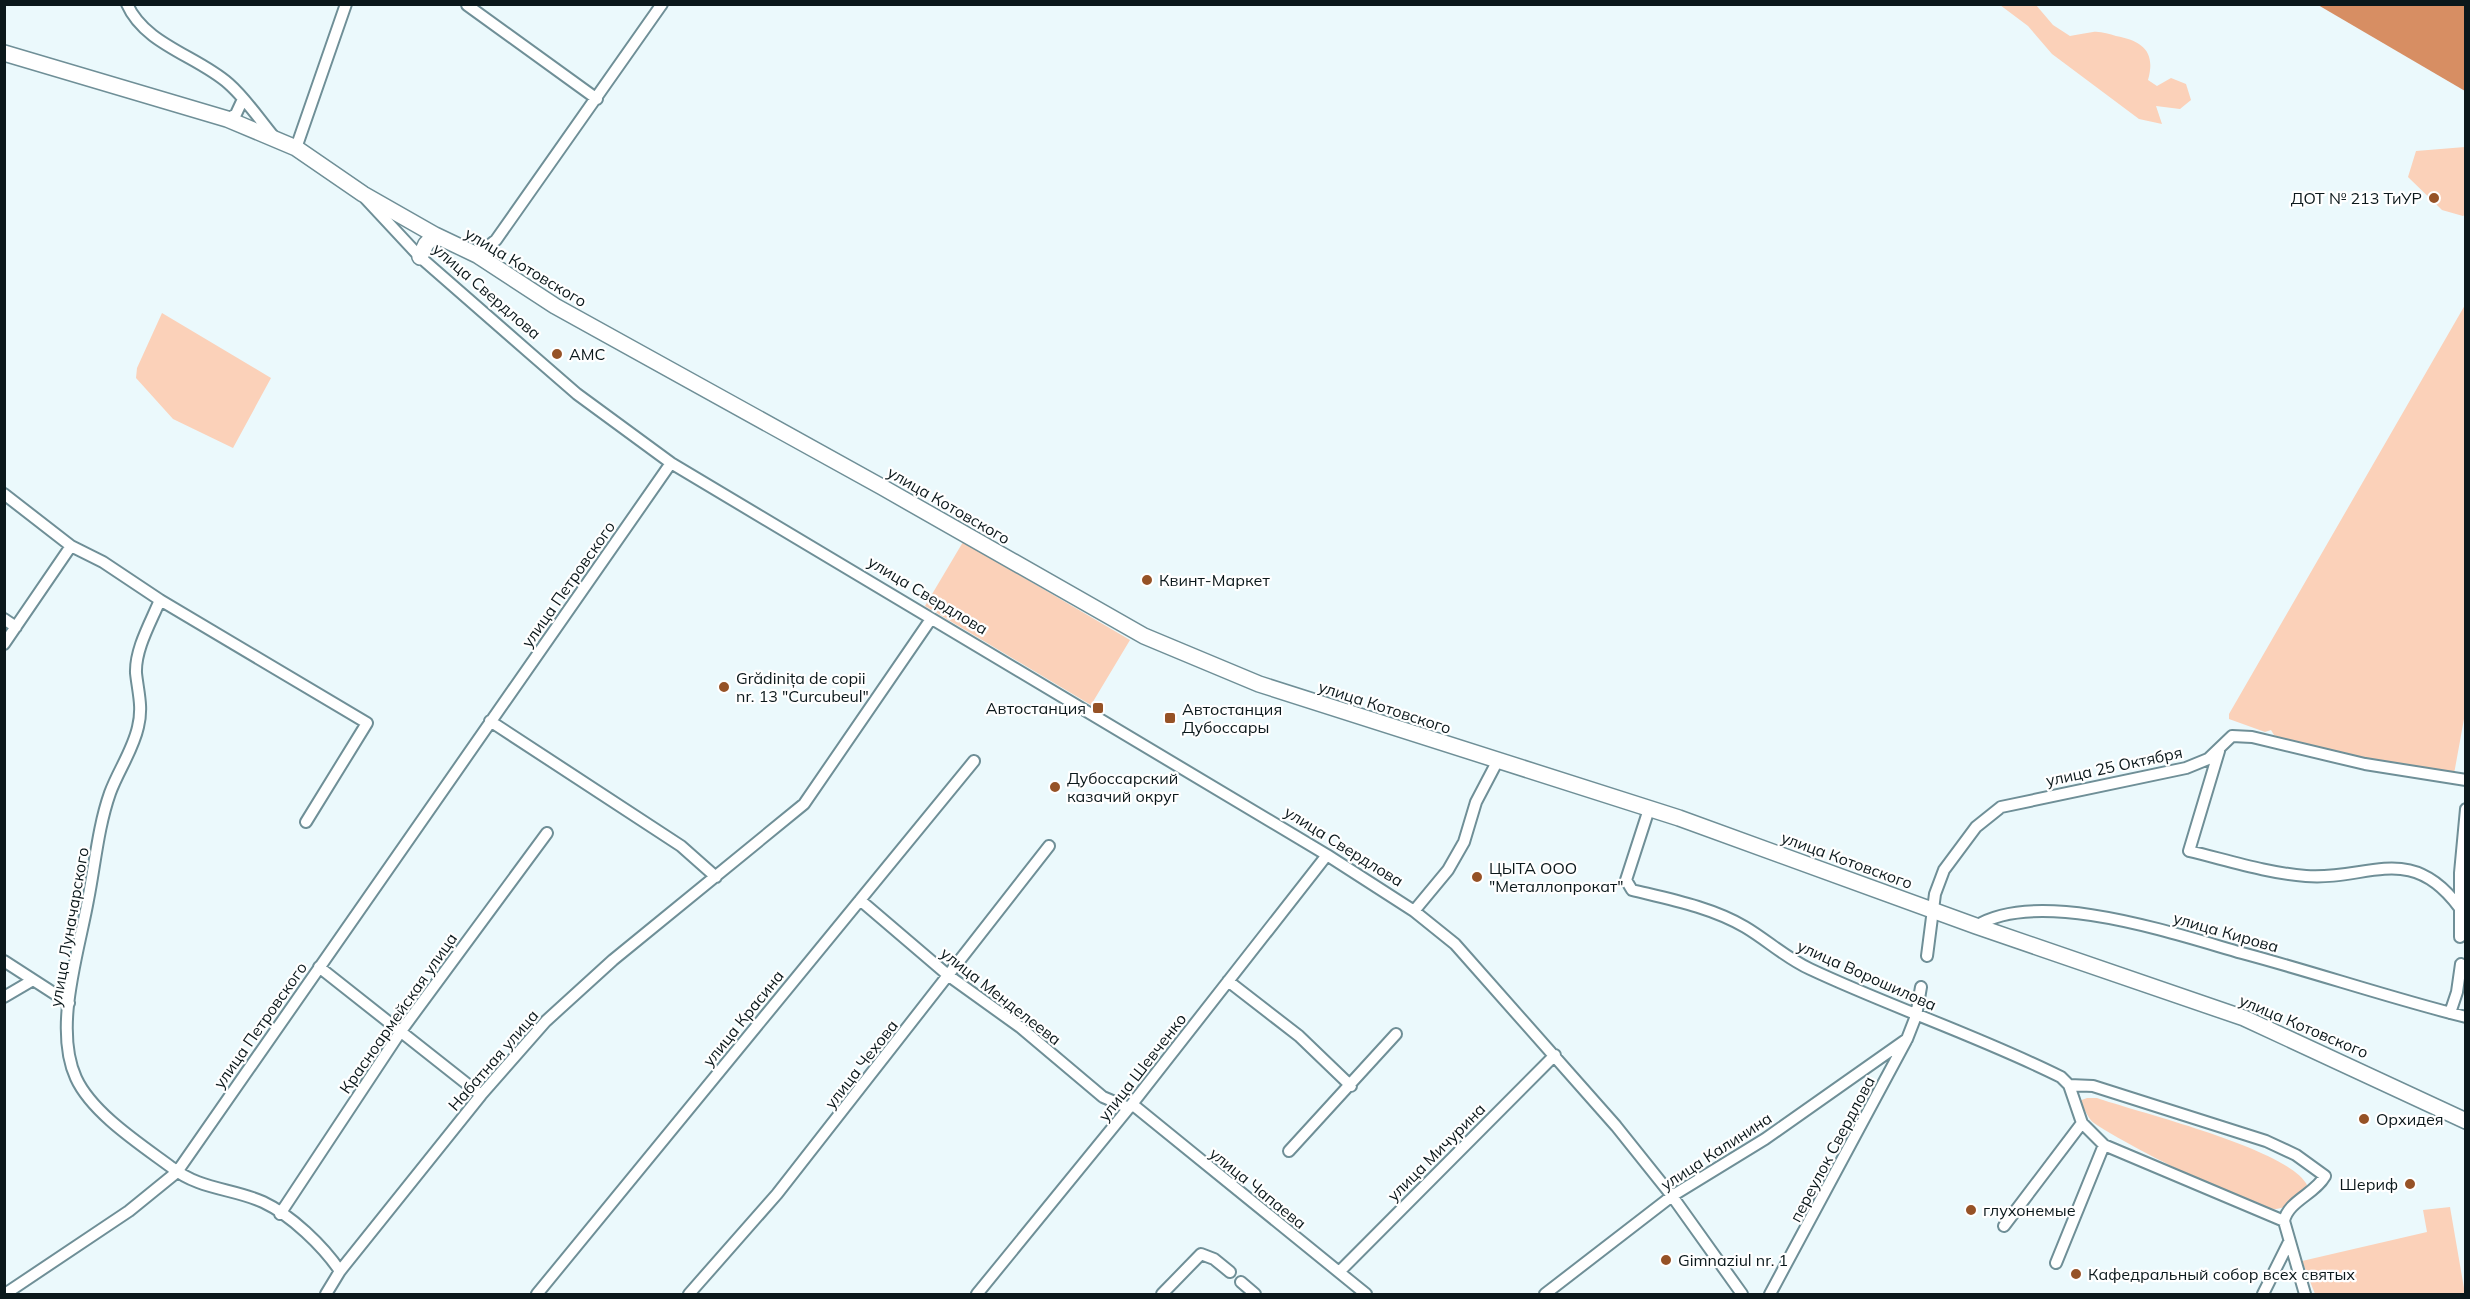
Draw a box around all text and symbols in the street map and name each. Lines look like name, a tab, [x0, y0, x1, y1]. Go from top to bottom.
place label: ДОТ № 213 ТиУР	[2291, 188, 2422, 208]
marker: ДОТ № 213 ТиУР	[2427, 191, 2441, 205]
street label: улица Котовского	[462, 223, 590, 311]
street label: улица Свердлова	[429, 239, 545, 343]
place label: AMC	[569, 344, 605, 364]
marker: AMC	[550, 347, 564, 361]
street label: улица Котовского	[884, 462, 1014, 548]
street label: улица Петровского	[517, 517, 619, 651]
street label: улица Свердлова	[864, 551, 992, 639]
place label: Квинт-Маркет	[1159, 570, 1270, 590]
marker: Квинт-Маркет	[1140, 573, 1154, 587]
place label: Grădinița de copii nr. 13 "Curcubeul"	[736, 668, 869, 706]
street label: улица Котовского	[1316, 676, 1454, 738]
marker: Grădinița de copii nr. 13 "Curcubeul"	[717, 680, 731, 694]
place label: Автостанция	[986, 698, 1086, 718]
place label: Автостанция Дубоссары	[1182, 699, 1282, 737]
marker: Автостанция	[1091, 701, 1105, 715]
marker: Автостанция Дубоссары	[1163, 711, 1177, 725]
street label: улица 25 Октября	[2044, 742, 2184, 790]
place label: Дубоссарский казачий округ	[1067, 768, 1179, 806]
marker: Дубоссарский казачий округ	[1048, 780, 1062, 794]
street label: улица Свердлова	[1281, 801, 1407, 891]
street label: улица Котовского	[1779, 827, 1915, 893]
street label: улица Луначарского	[45, 846, 93, 1008]
place label: ЦЫТА ООО "Металлопрокат"	[1489, 858, 1623, 896]
marker: ЦЫТА ООО "Металлопрокат"	[1470, 870, 1484, 884]
street label: улица Кирова	[2171, 907, 2281, 957]
street label: Красноармейская улица	[335, 929, 461, 1097]
street label: улица Ворошилова	[1794, 935, 1940, 1015]
street label: улица Менделеева	[937, 943, 1065, 1049]
street label: улица Петровского	[209, 958, 311, 1092]
street label: улица Красина	[698, 966, 788, 1070]
street label: улица Котовского	[2236, 990, 2372, 1062]
street label: Набатная улица	[444, 1005, 542, 1115]
street label: улица Шевченко	[1094, 1009, 1190, 1125]
street label: улица Чехова	[820, 1016, 902, 1112]
street label: переулок Свердлова	[1785, 1073, 1879, 1225]
street label: улица Мичурина	[1383, 1099, 1489, 1205]
street label: улица Калинина	[1657, 1108, 1775, 1194]
place label: Орхидея	[2376, 1109, 2444, 1129]
marker: Орхидея	[2357, 1112, 2371, 1126]
street label: улица Чапаева	[1206, 1143, 1310, 1233]
place label: Шериф	[2339, 1174, 2398, 1194]
marker: Шериф	[2403, 1177, 2417, 1191]
place label: глухонемые	[1983, 1200, 2076, 1220]
marker: глухонемые	[1964, 1203, 1978, 1217]
place label: Gimnaziul nr. 1	[1678, 1250, 1788, 1270]
marker: Gimnaziul nr. 1	[1659, 1253, 1673, 1267]
place label: Кафедральный собор всех святых	[2088, 1264, 2355, 1284]
marker: Кафедральный собор всех святых	[2069, 1267, 2083, 1281]

